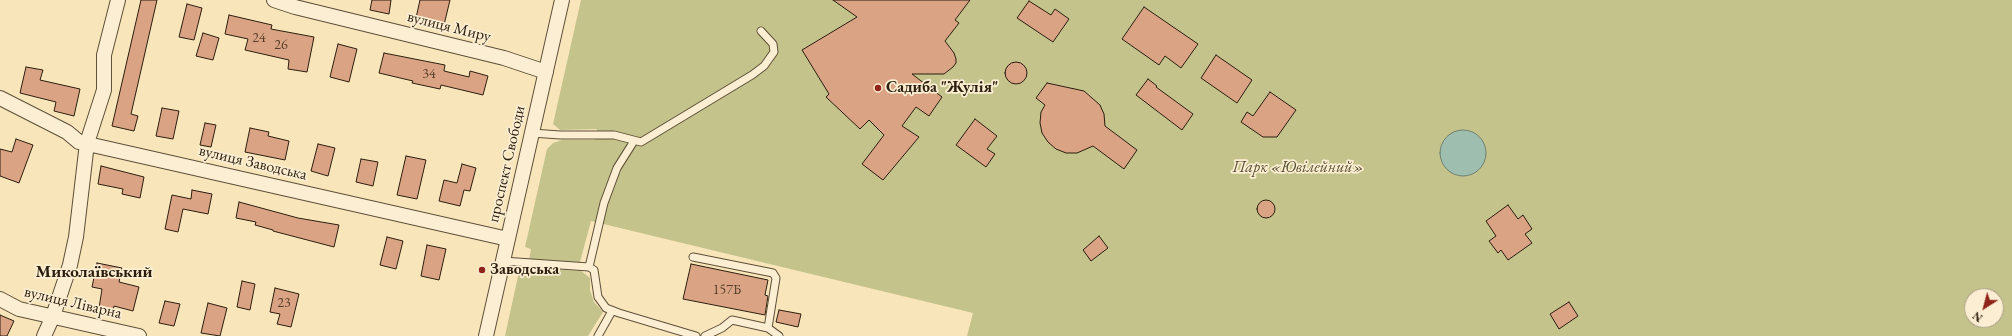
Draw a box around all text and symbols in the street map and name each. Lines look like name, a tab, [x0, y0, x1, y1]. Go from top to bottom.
street label: вулиця Миру	[405, 7, 493, 47]
house number: 24	[252, 30, 266, 46]
house number: 26	[274, 37, 288, 53]
house number: 34	[422, 66, 436, 82]
place label: Садиба "Жулія"	[886, 78, 998, 98]
marker: Садиба "Жулія"	[873, 83, 883, 93]
street label: проспект Свободи	[484, 104, 530, 224]
street label: вулиця Заводська	[197, 141, 309, 185]
park label: Парк «Ювілейний»	[1232, 158, 1364, 178]
place label: Заводська	[490, 260, 559, 280]
district label: Миколаївський	[36, 262, 152, 282]
marker: Заводська	[477, 265, 487, 275]
street label: вулиця Ліварна	[22, 282, 124, 324]
house number: 157Б	[713, 282, 741, 298]
north arrow	[1964, 288, 2004, 328]
house number: 23	[277, 295, 291, 311]
text: N	[1970, 309, 1985, 325]

